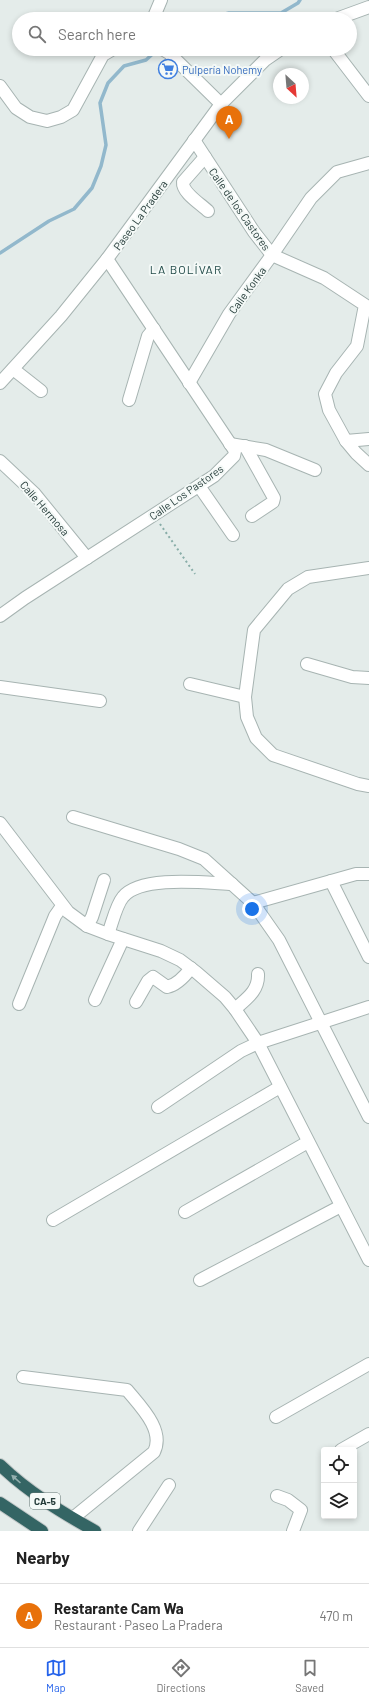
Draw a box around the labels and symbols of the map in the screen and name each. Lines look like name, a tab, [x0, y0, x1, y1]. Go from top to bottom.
supermarket icon: Pulpería Nohemy	[157, 58, 179, 80]
place label: Pulpería Nohemy	[182, 63, 262, 76]
north arrow	[273, 68, 309, 104]
pin: A	[216, 106, 242, 139]
street label: Calle de los Castores	[207, 165, 273, 253]
street label: Paseo La Pradera	[110, 178, 170, 252]
district label: LA BOLÍVAR	[150, 262, 222, 276]
street label: Calle Konka	[226, 264, 268, 316]
street label: Calle Los Pastores	[147, 462, 225, 522]
street label: Calle Hermosa	[18, 478, 72, 538]
your location	[242, 899, 262, 919]
one-way arrow	[10, 1475, 21, 1484]
road number: CA-5	[30, 1493, 60, 1509]

